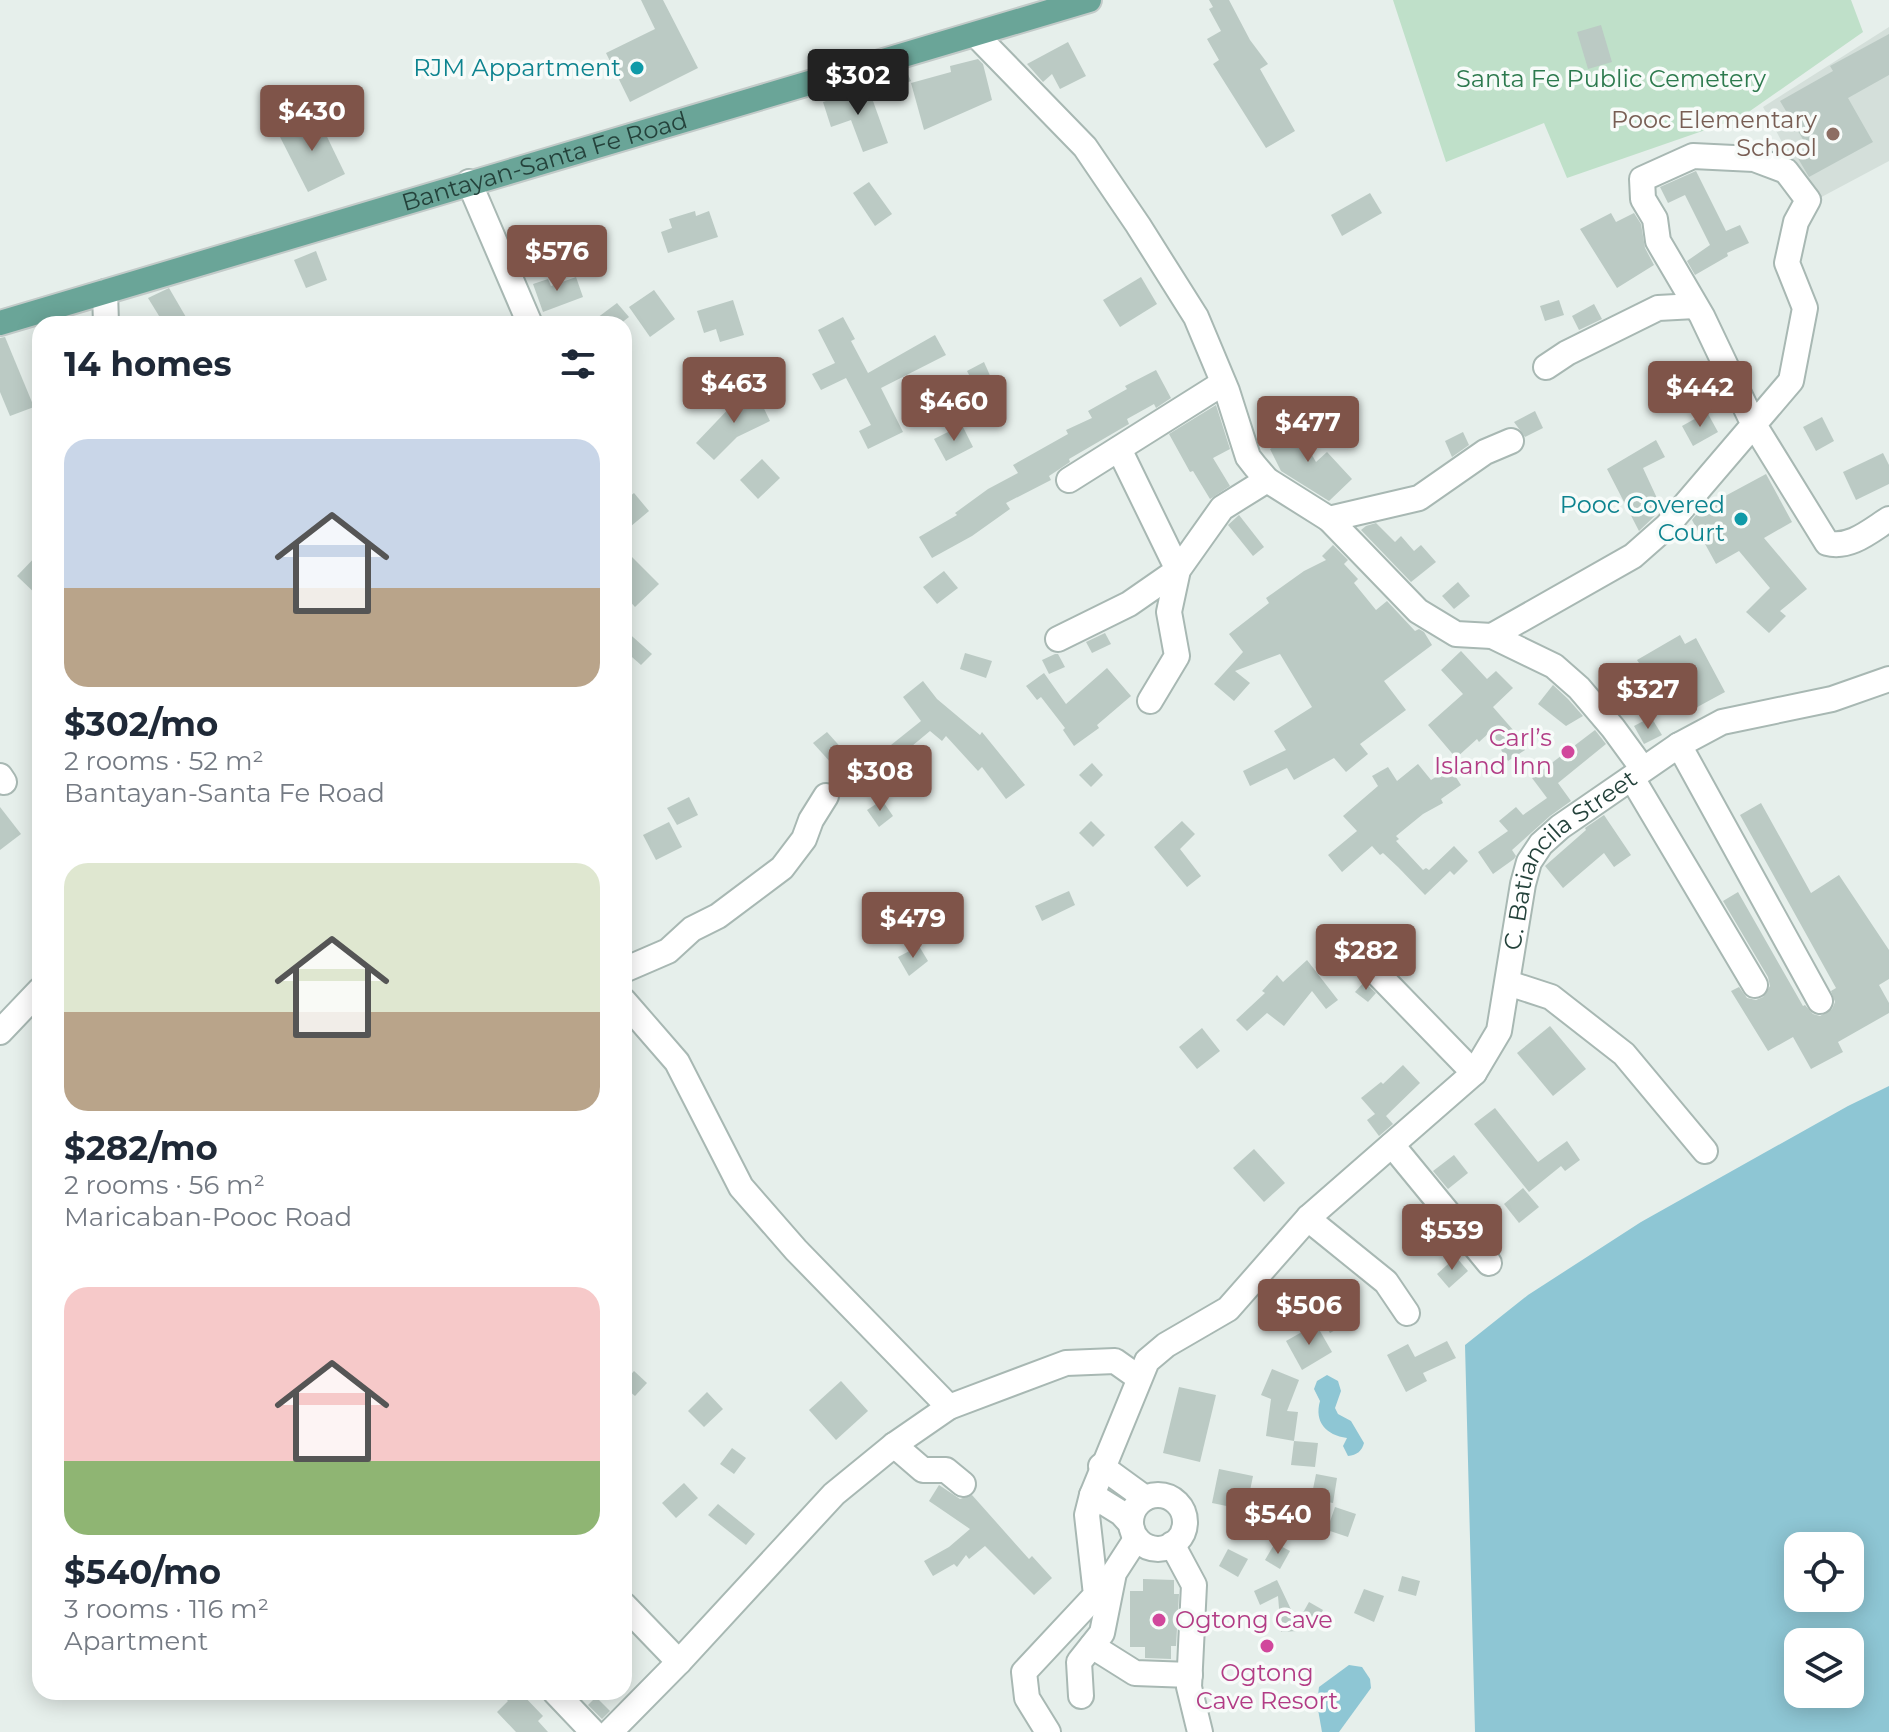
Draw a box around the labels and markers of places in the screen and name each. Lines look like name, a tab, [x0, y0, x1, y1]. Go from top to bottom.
pin: $302	[811, 49, 905, 117]
place label: RJM Appartment	[413, 53, 621, 82]
marker: RJM Appartment	[628, 59, 646, 77]
pin: $430	[265, 85, 359, 153]
place label: Pooc Elementary School	[1611, 105, 1817, 162]
marker: Pooc Elementary School	[1824, 125, 1842, 143]
pin: $576	[510, 225, 604, 293]
pin: $463	[687, 357, 781, 425]
pin: $442	[1653, 361, 1747, 429]
pin: $460	[907, 375, 1001, 443]
pin: $477	[1261, 396, 1355, 464]
place label: Pooc Covered Court	[1560, 490, 1725, 547]
marker: Pooc Covered Court	[1732, 510, 1750, 528]
pin: $327	[1601, 663, 1695, 731]
place label: Carl’s Island Inn	[1434, 723, 1552, 780]
marker: Carl’s Island Inn	[1559, 743, 1577, 761]
pin: $308	[833, 745, 927, 813]
pin: $479	[866, 892, 960, 960]
pin: $282	[1319, 924, 1413, 992]
pin: $539	[1405, 1204, 1499, 1272]
pin: $506	[1262, 1279, 1356, 1347]
pin: $540	[1231, 1488, 1325, 1556]
place label: Ogtong Cave	[1175, 1605, 1333, 1634]
marker: Ogtong Cave	[1150, 1611, 1168, 1629]
marker: Ogtong Cave Resort	[1258, 1637, 1276, 1655]
place label: Ogtong Cave Resort	[1196, 1658, 1339, 1715]

